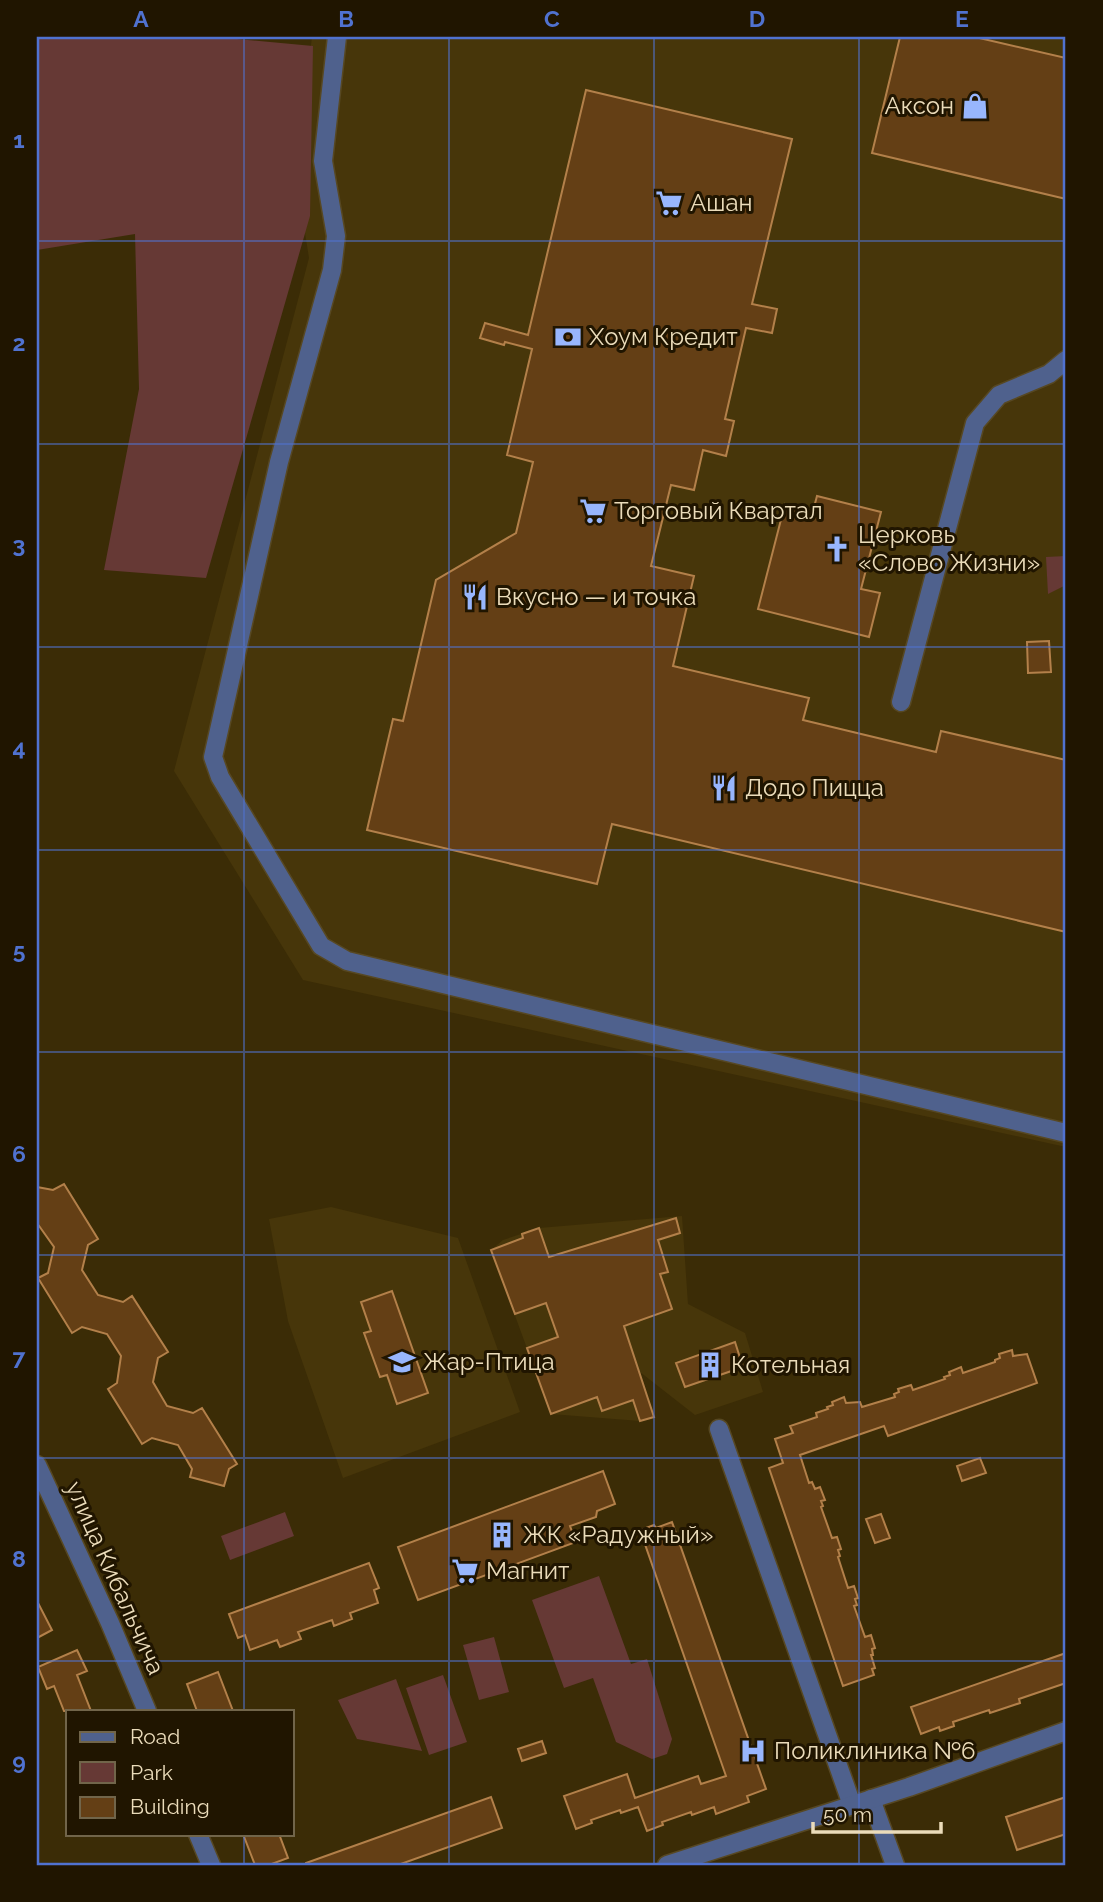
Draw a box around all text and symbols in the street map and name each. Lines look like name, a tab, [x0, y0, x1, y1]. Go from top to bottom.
text: A	[133, 5, 149, 32]
text: B	[338, 5, 354, 32]
text: C	[544, 5, 560, 32]
text: D	[749, 5, 765, 32]
text: E	[955, 5, 969, 32]
place label: Аксон	[885, 91, 954, 120]
shop icon: Аксон	[960, 91, 990, 121]
text: 1	[13, 126, 25, 153]
supermarket icon: Ашан	[654, 188, 684, 218]
place label: Ашан	[690, 188, 752, 217]
bank icon: Хоум Кредит	[553, 322, 583, 352]
place label: Хоум Кредит	[589, 322, 738, 351]
text: 2	[13, 329, 25, 356]
supermarket icon: Торговый Квартал	[578, 496, 608, 526]
place label: Торговый Квартал	[614, 496, 823, 525]
place label: Церковь «Слово Жизни»	[858, 520, 1040, 577]
text: 3	[13, 531, 25, 558]
church icon: Церковь «Слово Жизни»	[822, 534, 852, 564]
restaurant icon: Вкусно — и точка	[460, 582, 490, 612]
place label: Вкусно — и точка	[496, 582, 696, 611]
text: 4	[12, 734, 26, 761]
restaurant icon: Додо Пицца	[709, 773, 739, 803]
place label: Додо Пицца	[745, 773, 884, 802]
text: 5	[13, 937, 26, 964]
text: 6	[12, 1140, 26, 1167]
text: 7	[13, 1343, 26, 1370]
school or university icon: Жар-Птица	[387, 1347, 417, 1377]
place label: Жар-Птица	[423, 1347, 554, 1376]
building icon: Котельная	[695, 1350, 725, 1380]
place label: Котельная	[731, 1350, 850, 1379]
street label: улица Кибальчича	[60, 1477, 171, 1679]
building icon: ЖК «Радужный»	[487, 1520, 517, 1550]
place label: ЖК «Радужный»	[523, 1520, 713, 1549]
text: 8	[12, 1545, 26, 1572]
supermarket icon: Магнит	[450, 1556, 480, 1586]
place label: Магнит	[486, 1556, 570, 1585]
legend	[66, 1710, 294, 1836]
text: Road	[130, 1724, 180, 1749]
hospital icon: Поликлиника №6	[738, 1736, 768, 1766]
place label: Поликлиника №6	[774, 1736, 975, 1765]
text: 9	[12, 1748, 26, 1775]
text: Park	[130, 1760, 173, 1785]
scale bar	[813, 1790, 940, 1834]
text: Building	[130, 1794, 210, 1819]
text: 50 m	[823, 1802, 872, 1827]

